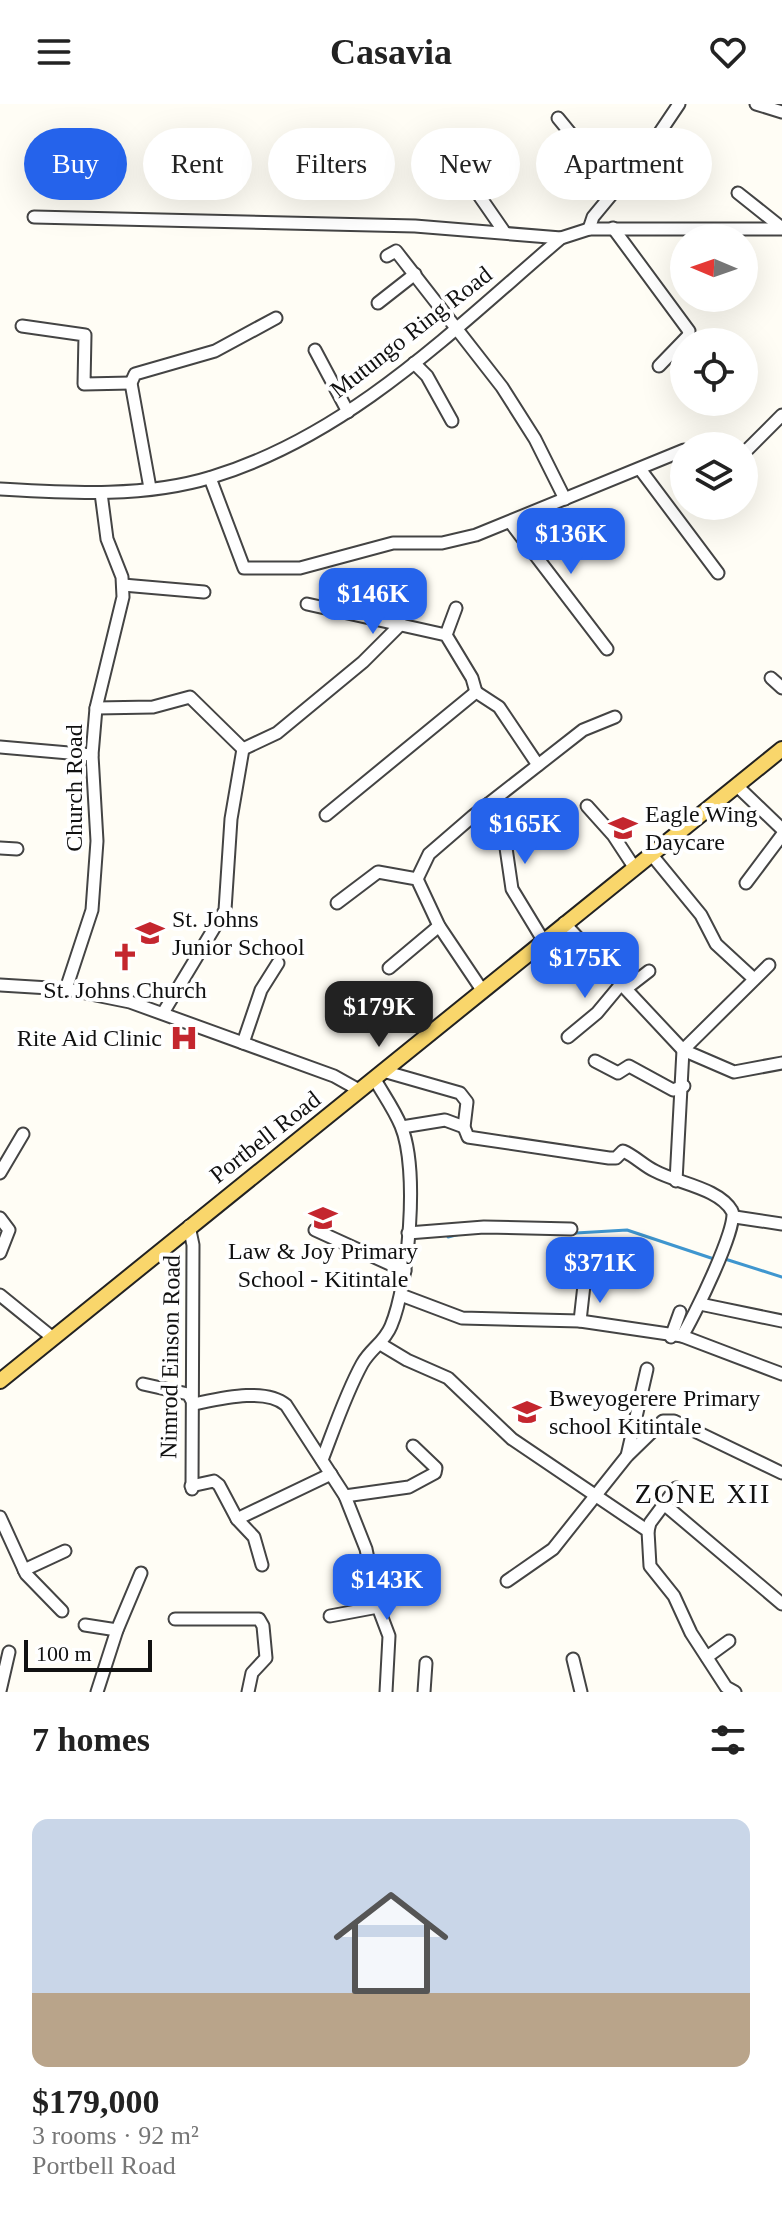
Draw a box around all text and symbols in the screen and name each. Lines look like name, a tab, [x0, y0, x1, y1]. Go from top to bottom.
icon: menu	[32, 30, 76, 74]
icon: heart	[706, 30, 750, 74]
text: Casavia	[330, 32, 452, 72]
chip: Buy	[24, 128, 127, 200]
chip: Rent	[143, 128, 252, 200]
chip: Filters	[268, 128, 395, 200]
chip: New	[411, 128, 520, 200]
chip: Apartment	[536, 128, 712, 200]
north arrow	[670, 224, 758, 312]
map controls	[670, 224, 758, 520]
street label: Mutungo Ring Road	[325, 261, 497, 403]
button: locate	[670, 328, 758, 416]
button: layers	[670, 432, 758, 520]
pin: $136K	[515, 508, 627, 576]
text: $136K	[535, 519, 607, 548]
pin: $146K	[317, 568, 429, 636]
text: $146K	[337, 579, 409, 608]
street label: Church Road	[61, 724, 87, 852]
pin: $165K	[469, 798, 581, 866]
place label: Eagle Wing Daycare	[645, 801, 758, 855]
text: $165K	[489, 809, 561, 838]
school or university icon: Eagle Wing Daycare	[608, 813, 638, 843]
place label: St. Johns Junior School	[172, 906, 305, 960]
school or university icon: St. Johns Junior School	[135, 918, 165, 948]
pin: $175K	[529, 932, 641, 1000]
church icon: St. Johns Church	[110, 942, 140, 972]
text: $175K	[549, 943, 621, 972]
place label: St. Johns Church	[43, 977, 207, 1003]
pin: $179K	[323, 981, 435, 1049]
text: $179K	[343, 992, 415, 1021]
hospital icon: Rite Aid Clinic	[169, 1023, 199, 1053]
place label: Rite Aid Clinic	[17, 1025, 162, 1051]
street label: Portbell Road	[205, 1086, 325, 1188]
school or university icon: Law & Joy Primary School - Kitintale	[308, 1203, 338, 1233]
pin: $371K	[544, 1237, 656, 1305]
place label: Law & Joy Primary School - Kitintale	[228, 1238, 418, 1292]
text: $371K	[564, 1248, 636, 1277]
street label: Nimrod Einson Road	[155, 1255, 185, 1459]
place label: Bweyogerere Primary school Kitintale	[549, 1385, 760, 1439]
school or university icon: Bweyogerere Primary school Kitintale	[512, 1397, 542, 1427]
district label: ZONE XII	[635, 1478, 771, 1509]
pin: $143K	[331, 1554, 443, 1622]
text: $143K	[351, 1565, 423, 1594]
scale bar	[24, 1636, 152, 1672]
text: 100 m	[36, 1641, 92, 1666]
icon: filters	[706, 1718, 750, 1762]
text: 7 homes	[32, 1721, 150, 1758]
icon: home	[319, 1871, 463, 2015]
text: $179,000	[32, 2083, 160, 2120]
text: 3 rooms · 92 m²	[32, 2121, 199, 2150]
text: Portbell Road	[32, 2151, 176, 2180]

